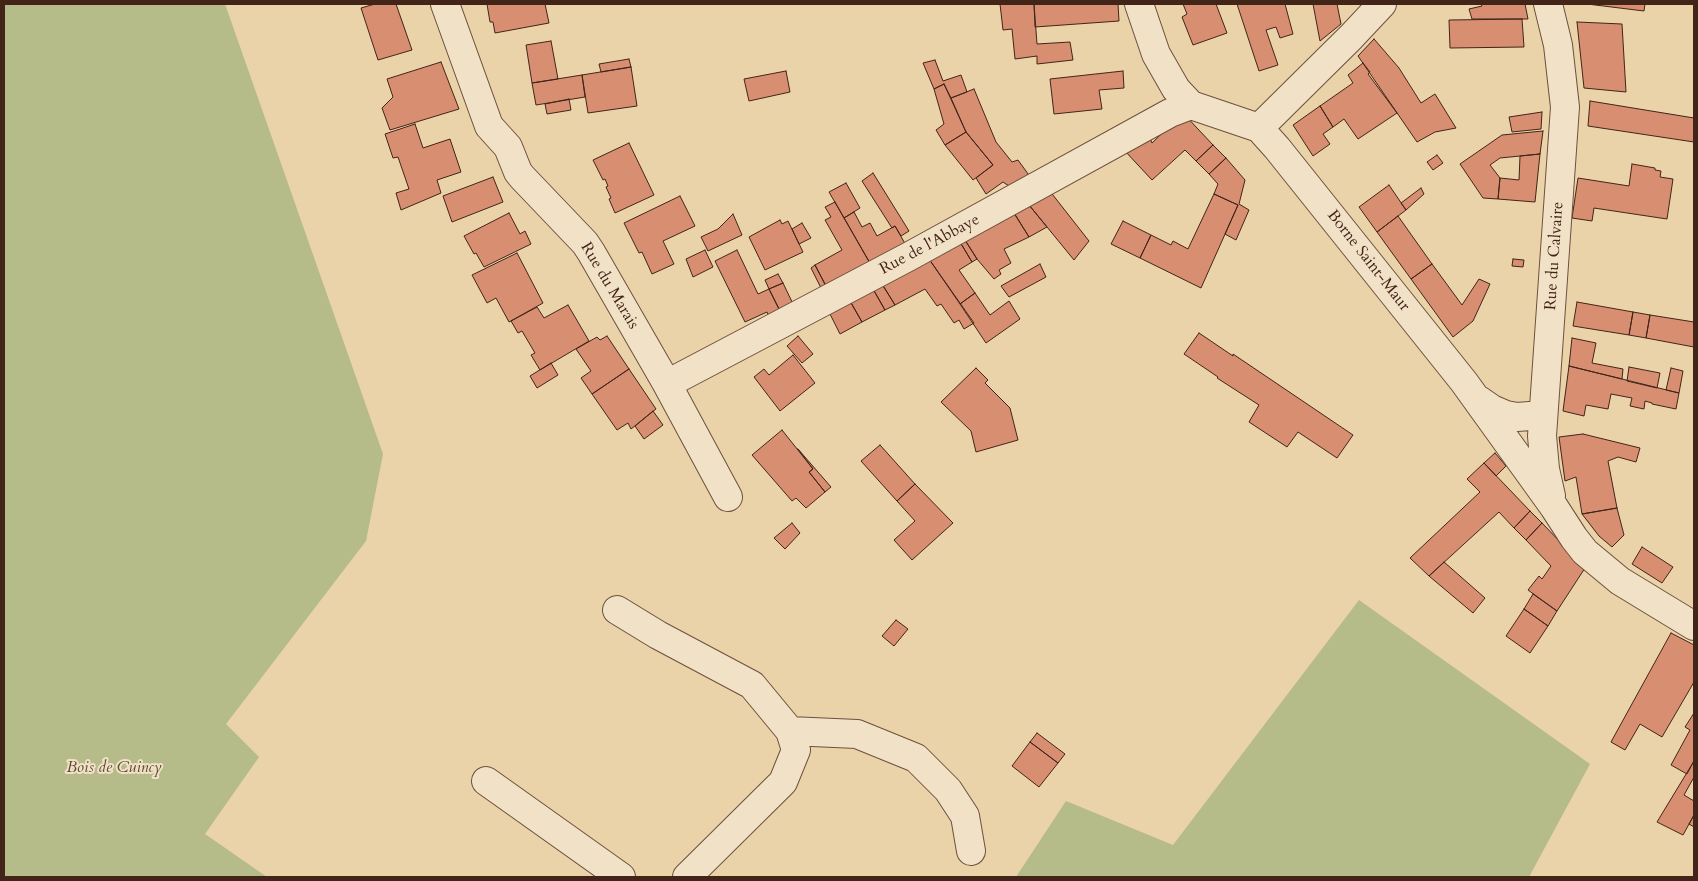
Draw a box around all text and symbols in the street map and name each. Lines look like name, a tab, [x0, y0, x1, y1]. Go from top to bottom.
street label: Rue du Calvaire	[1542, 201, 1568, 311]
street label: Borne Saint-Maur	[1322, 206, 1414, 316]
street label: Rue de l'Abbaye	[877, 211, 983, 279]
street label: Rue du Marais	[576, 239, 642, 333]
park label: Bois de Cuincy	[66, 758, 162, 778]

